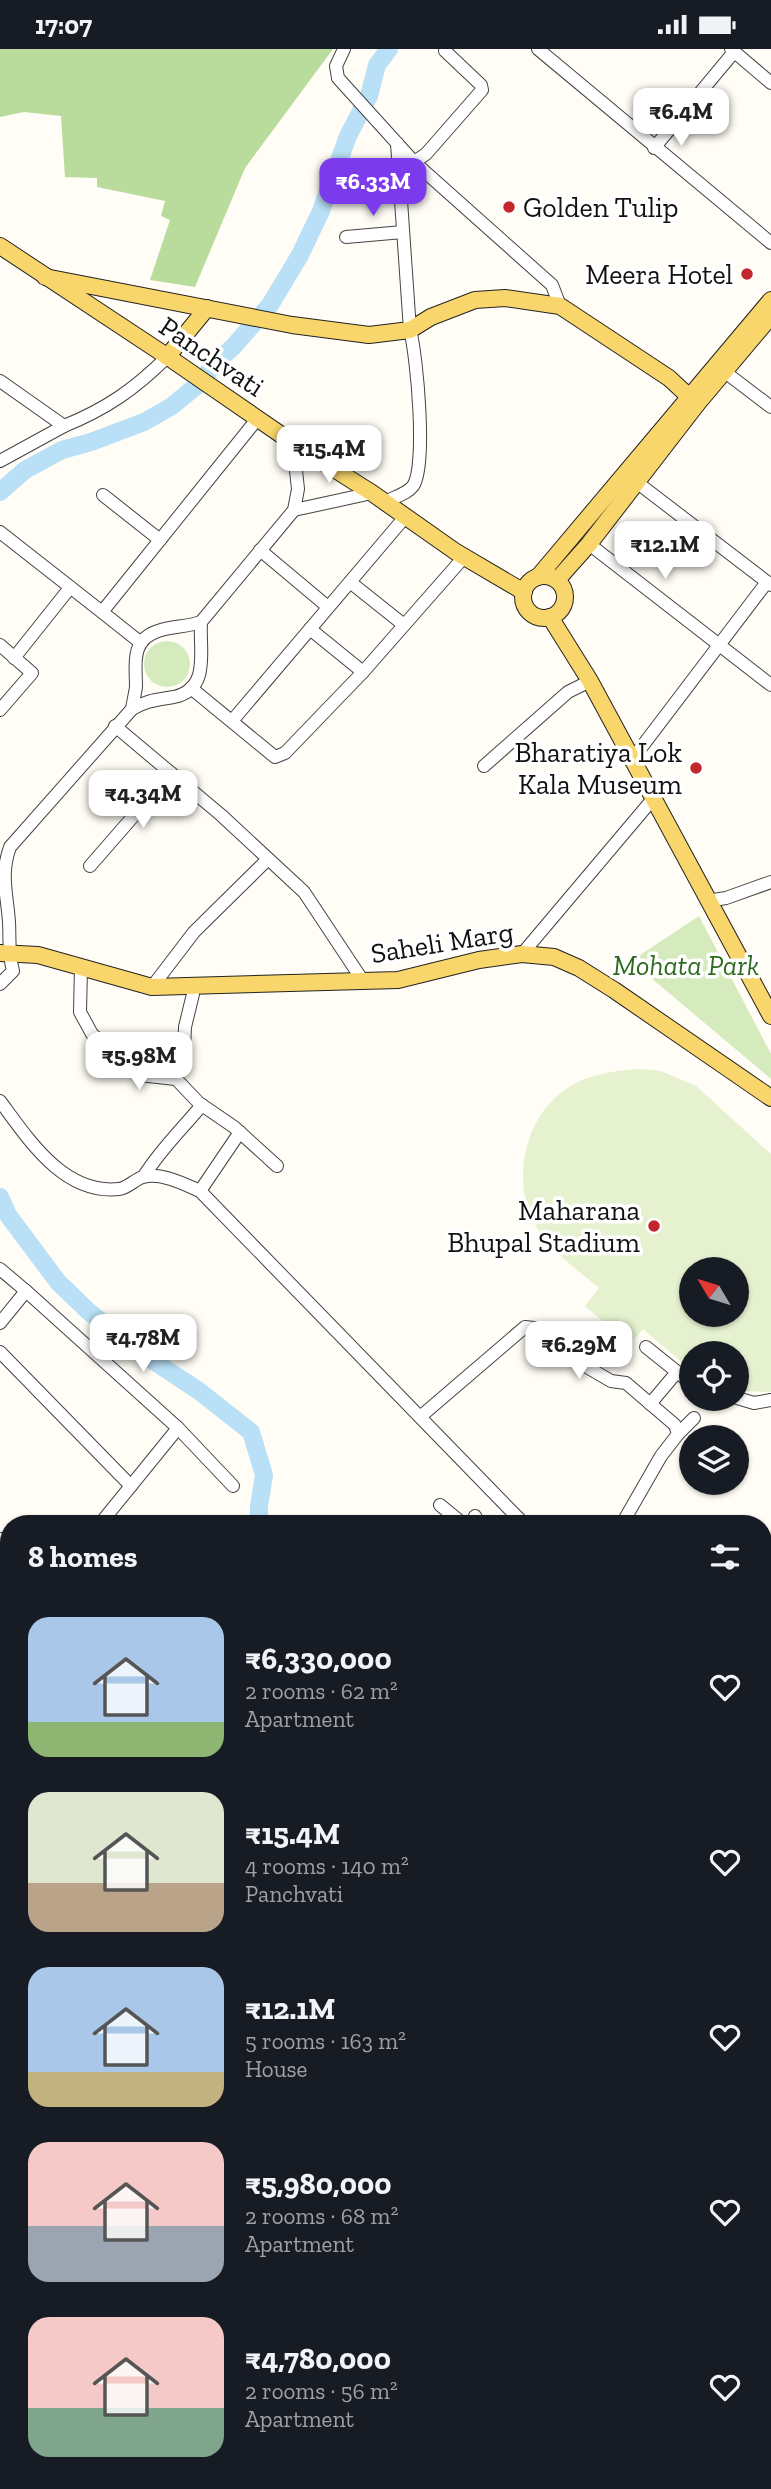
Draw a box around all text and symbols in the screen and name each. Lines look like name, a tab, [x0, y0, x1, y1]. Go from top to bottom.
text: 17:07	[35, 9, 92, 41]
pin: ₹6.4M	[632, 89, 730, 148]
text: ₹6.4M	[649, 97, 713, 125]
pin: ₹6.33M	[316, 159, 430, 218]
text: ₹6.33M	[335, 167, 411, 195]
place label: Golden Tulip	[523, 191, 678, 224]
marker: Golden Tulip	[501, 199, 517, 215]
place label: Meera Hotel	[585, 258, 733, 291]
marker: Meera Hotel	[739, 266, 755, 282]
street label: Panchvati	[153, 309, 271, 404]
pin: ₹15.4M	[272, 425, 386, 485]
text: ₹15.4M	[293, 434, 365, 462]
pin: ₹12.1M	[608, 521, 722, 581]
text: ₹12.1M	[630, 530, 700, 558]
place label: Bharatiya Lok Kala Museum	[515, 736, 682, 801]
marker: Bharatiya Lok Kala Museum	[688, 760, 704, 776]
pin: ₹4.34M	[86, 771, 200, 830]
text: ₹4.34M	[105, 779, 181, 807]
street label: Saheli Marg	[368, 915, 516, 970]
park label: Mohata Park	[613, 949, 759, 982]
pin: ₹5.98M	[82, 1033, 196, 1092]
text: ₹5.98M	[101, 1041, 177, 1069]
place label: Maharana Bhupal Stadium	[447, 1194, 640, 1259]
marker: Maharana Bhupal Stadium	[646, 1218, 662, 1234]
north arrow	[679, 1257, 749, 1327]
map controls	[679, 1257, 749, 1495]
pin: ₹4.78M	[86, 1315, 200, 1374]
pin: ₹6.29M	[522, 1321, 636, 1381]
text: ₹4.78M	[106, 1323, 180, 1351]
text: ₹6.29M	[541, 1330, 617, 1358]
button: locate	[679, 1341, 749, 1411]
button: layers	[679, 1425, 749, 1495]
icon: filters	[706, 1538, 744, 1576]
text: 8 homes	[28, 1539, 137, 1575]
text: ₹6,330,000	[245, 1641, 392, 1677]
icon: home	[84, 1645, 168, 1729]
icon: heart	[706, 1668, 744, 1706]
text: 2 rooms · 62 m²	[245, 1677, 398, 1705]
text: Apartment	[245, 1705, 354, 1733]
text: ₹15.4M	[245, 1816, 340, 1852]
icon: home	[84, 1820, 168, 1904]
icon: heart	[706, 1843, 744, 1881]
text: 4 rooms · 140 m²	[245, 1852, 409, 1880]
text: Panchvati	[245, 1880, 343, 1908]
text: ₹12.1M	[245, 1991, 335, 2027]
icon: home	[84, 1995, 168, 2079]
icon: heart	[706, 2018, 744, 2056]
text: 5 rooms · 163 m²	[245, 2027, 406, 2055]
text: House	[245, 2055, 307, 2083]
text: ₹5,980,000	[245, 2166, 392, 2202]
icon: home	[84, 2170, 168, 2254]
icon: heart	[706, 2193, 744, 2231]
text: 2 rooms · 68 m²	[245, 2202, 398, 2230]
text: Apartment	[245, 2230, 354, 2258]
text: ₹4,780,000	[245, 2341, 391, 2377]
icon: home	[84, 2345, 168, 2429]
icon: heart	[706, 2368, 744, 2406]
text: 2 rooms · 56 m²	[245, 2377, 398, 2405]
text: Apartment	[245, 2405, 354, 2433]

